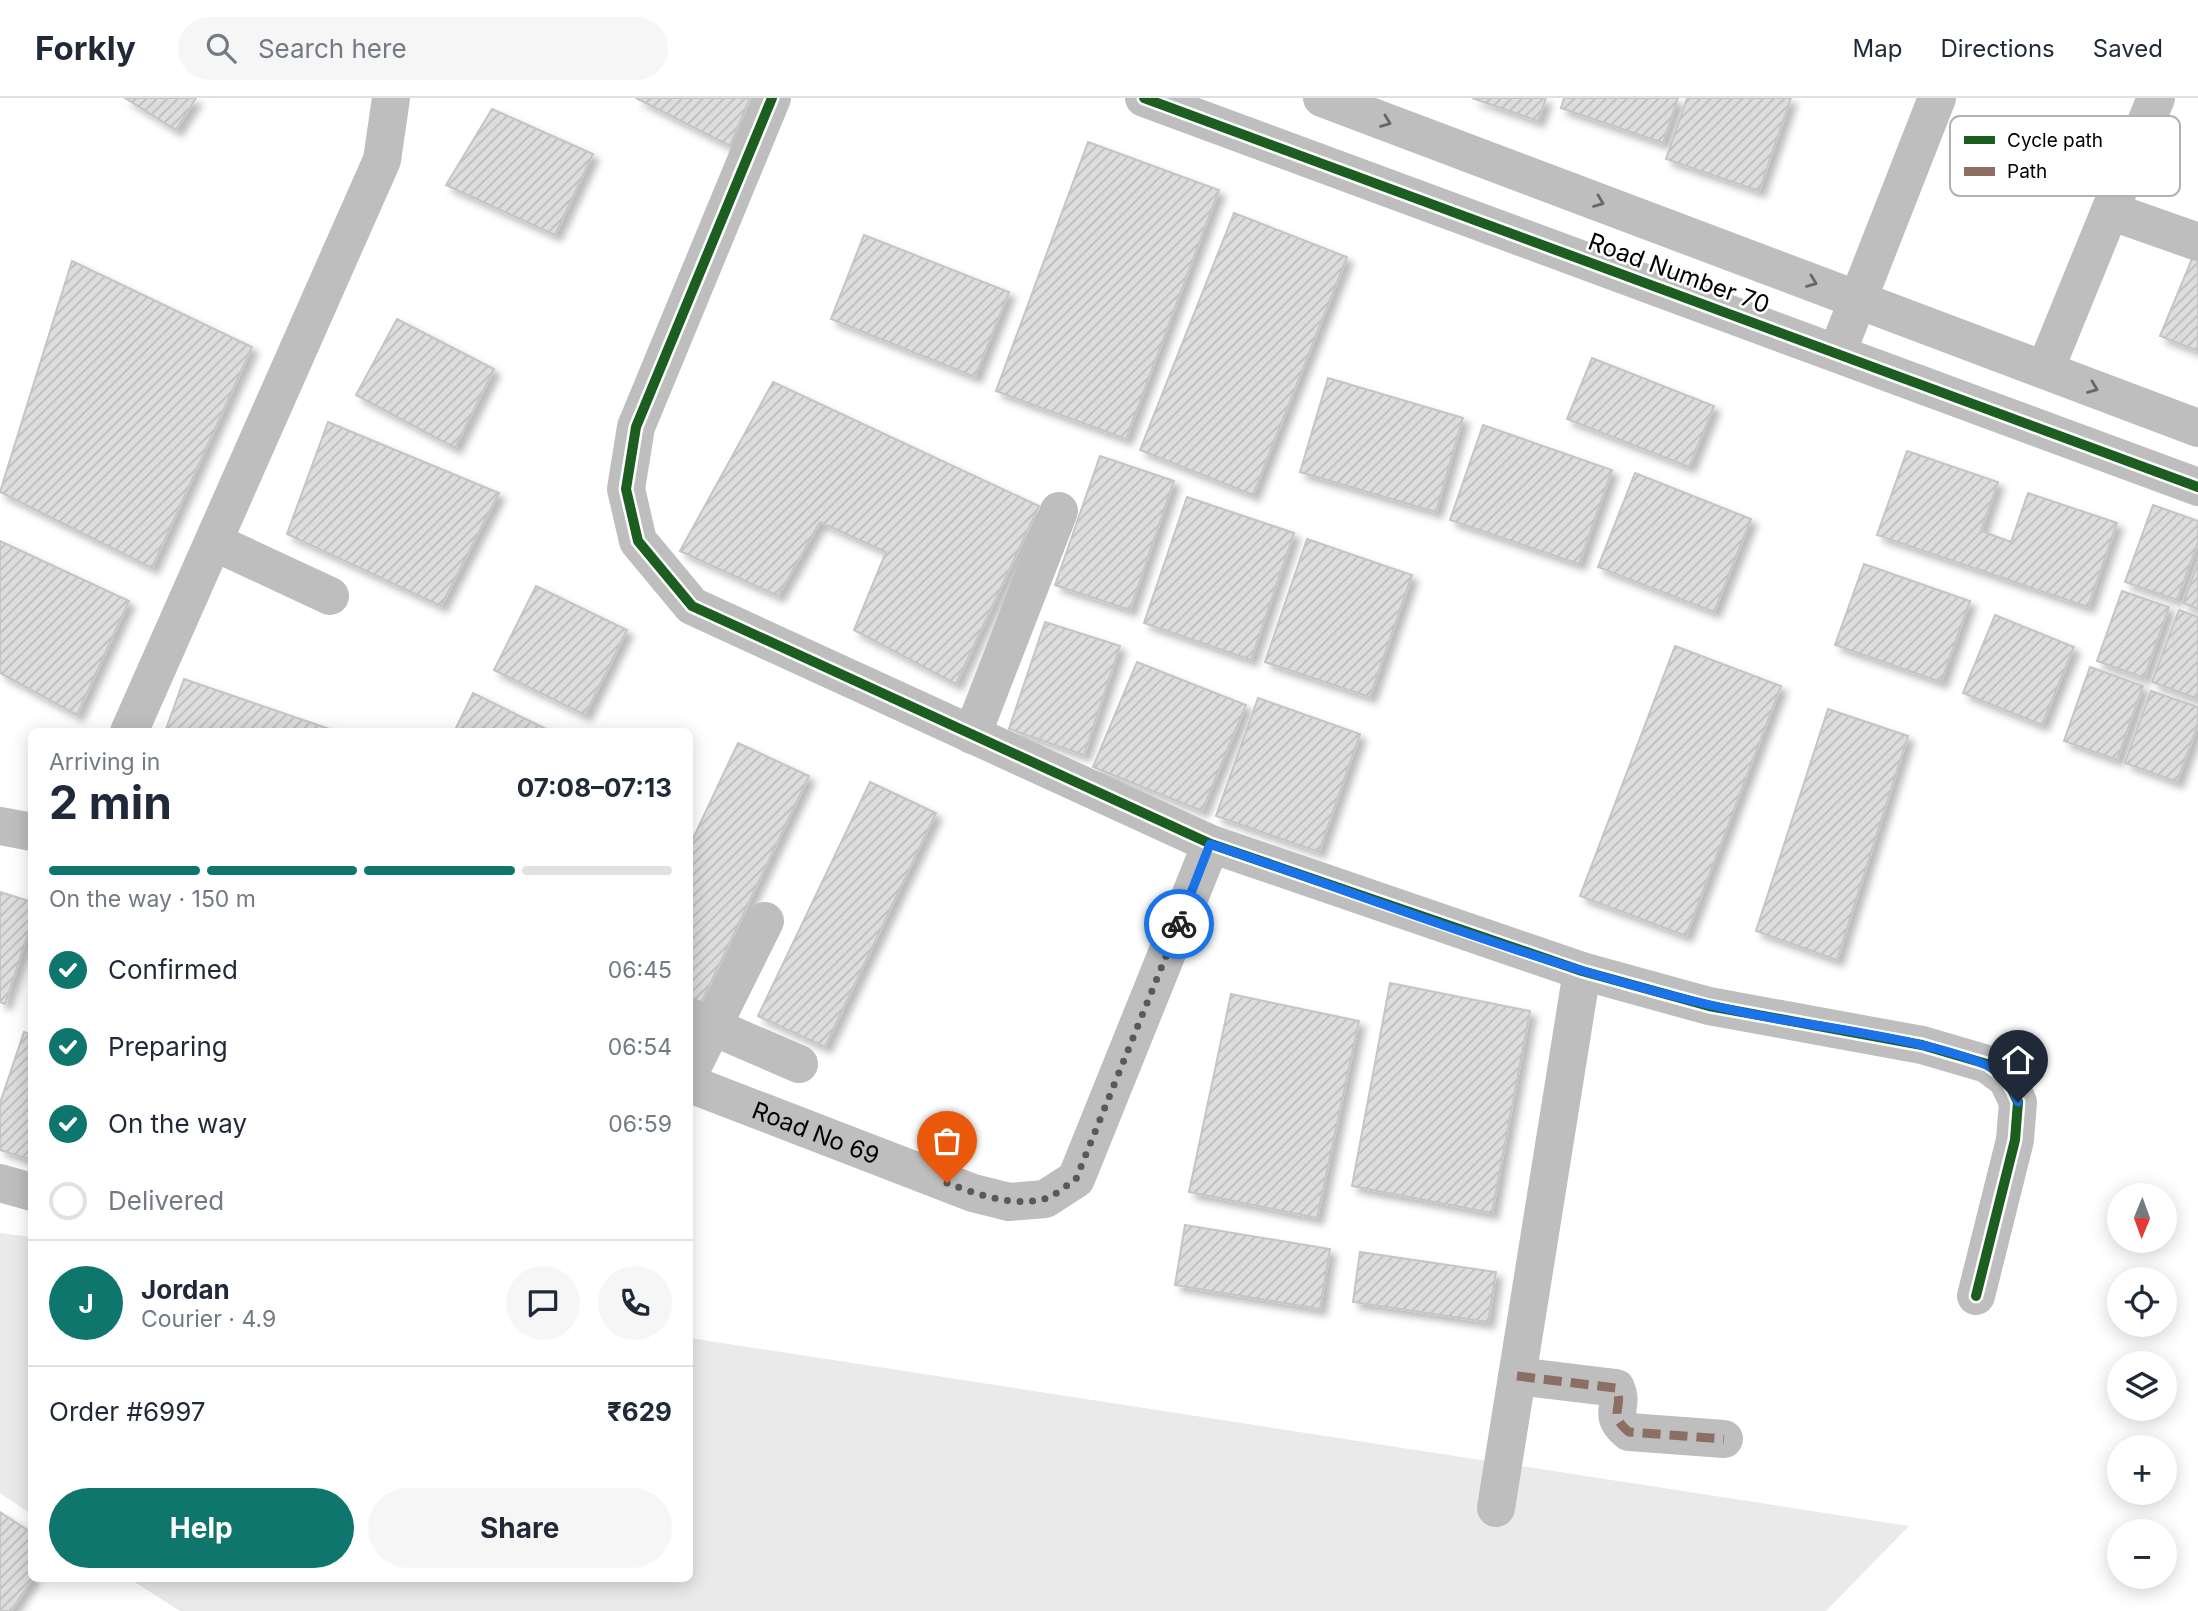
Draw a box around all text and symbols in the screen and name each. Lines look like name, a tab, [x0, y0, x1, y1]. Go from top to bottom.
search box	[178, 17, 668, 80]
text: Forkly	[35, 28, 136, 68]
icon: search	[202, 29, 240, 67]
text: Search here	[258, 33, 407, 64]
text: Map	[1853, 34, 1902, 63]
text: Directions	[1940, 34, 2055, 63]
text: Saved	[2093, 34, 2163, 63]
one-way arrow	[1379, 114, 1391, 128]
legend	[1950, 116, 2180, 196]
text: Cycle path	[2007, 129, 2103, 152]
text: Path	[2007, 160, 2047, 183]
one-way arrow	[1592, 194, 1604, 208]
street label: Road Number 70	[1584, 227, 1774, 319]
one-way arrow	[1805, 274, 1817, 288]
one-way arrow	[2087, 380, 2099, 394]
text: Arriving in	[49, 748, 160, 776]
text: 07:08–07:13	[517, 772, 672, 803]
text: 2 min	[49, 774, 172, 830]
text: On the way · 150 m	[49, 885, 256, 913]
courier	[1144, 889, 1214, 959]
icon: bike	[1160, 905, 1198, 943]
icon: check	[49, 951, 87, 989]
text: Confirmed	[108, 954, 238, 985]
text: 06:45	[608, 956, 672, 984]
icon: check	[49, 1028, 87, 1066]
pin	[1988, 1030, 2048, 1102]
text: Preparing	[108, 1031, 228, 1062]
text: 06:54	[608, 1033, 672, 1061]
icon: home	[1999, 1041, 2037, 1079]
street label: Road No 69	[748, 1095, 884, 1170]
icon: check	[49, 1105, 87, 1143]
text: On the way	[108, 1108, 247, 1139]
text: 06:59	[608, 1110, 672, 1138]
pin	[917, 1111, 977, 1183]
icon: bag	[928, 1122, 966, 1160]
north arrow	[2107, 1183, 2177, 1253]
map controls	[2107, 1183, 2177, 1589]
text: Delivered	[108, 1185, 224, 1216]
button: chat	[506, 1266, 580, 1340]
button: phone	[598, 1266, 672, 1340]
button: locate	[2107, 1267, 2177, 1337]
text: Jordan	[141, 1274, 230, 1305]
text: J	[78, 1288, 94, 1319]
text: Courier · 4.9	[141, 1305, 276, 1333]
button: layers	[2107, 1351, 2177, 1421]
text: Order #6997	[49, 1396, 205, 1427]
text: ₹629	[607, 1396, 672, 1427]
button: +	[2107, 1435, 2177, 1505]
button: Help	[49, 1488, 354, 1568]
button: Share	[368, 1488, 672, 1568]
button: −	[2107, 1519, 2177, 1589]

